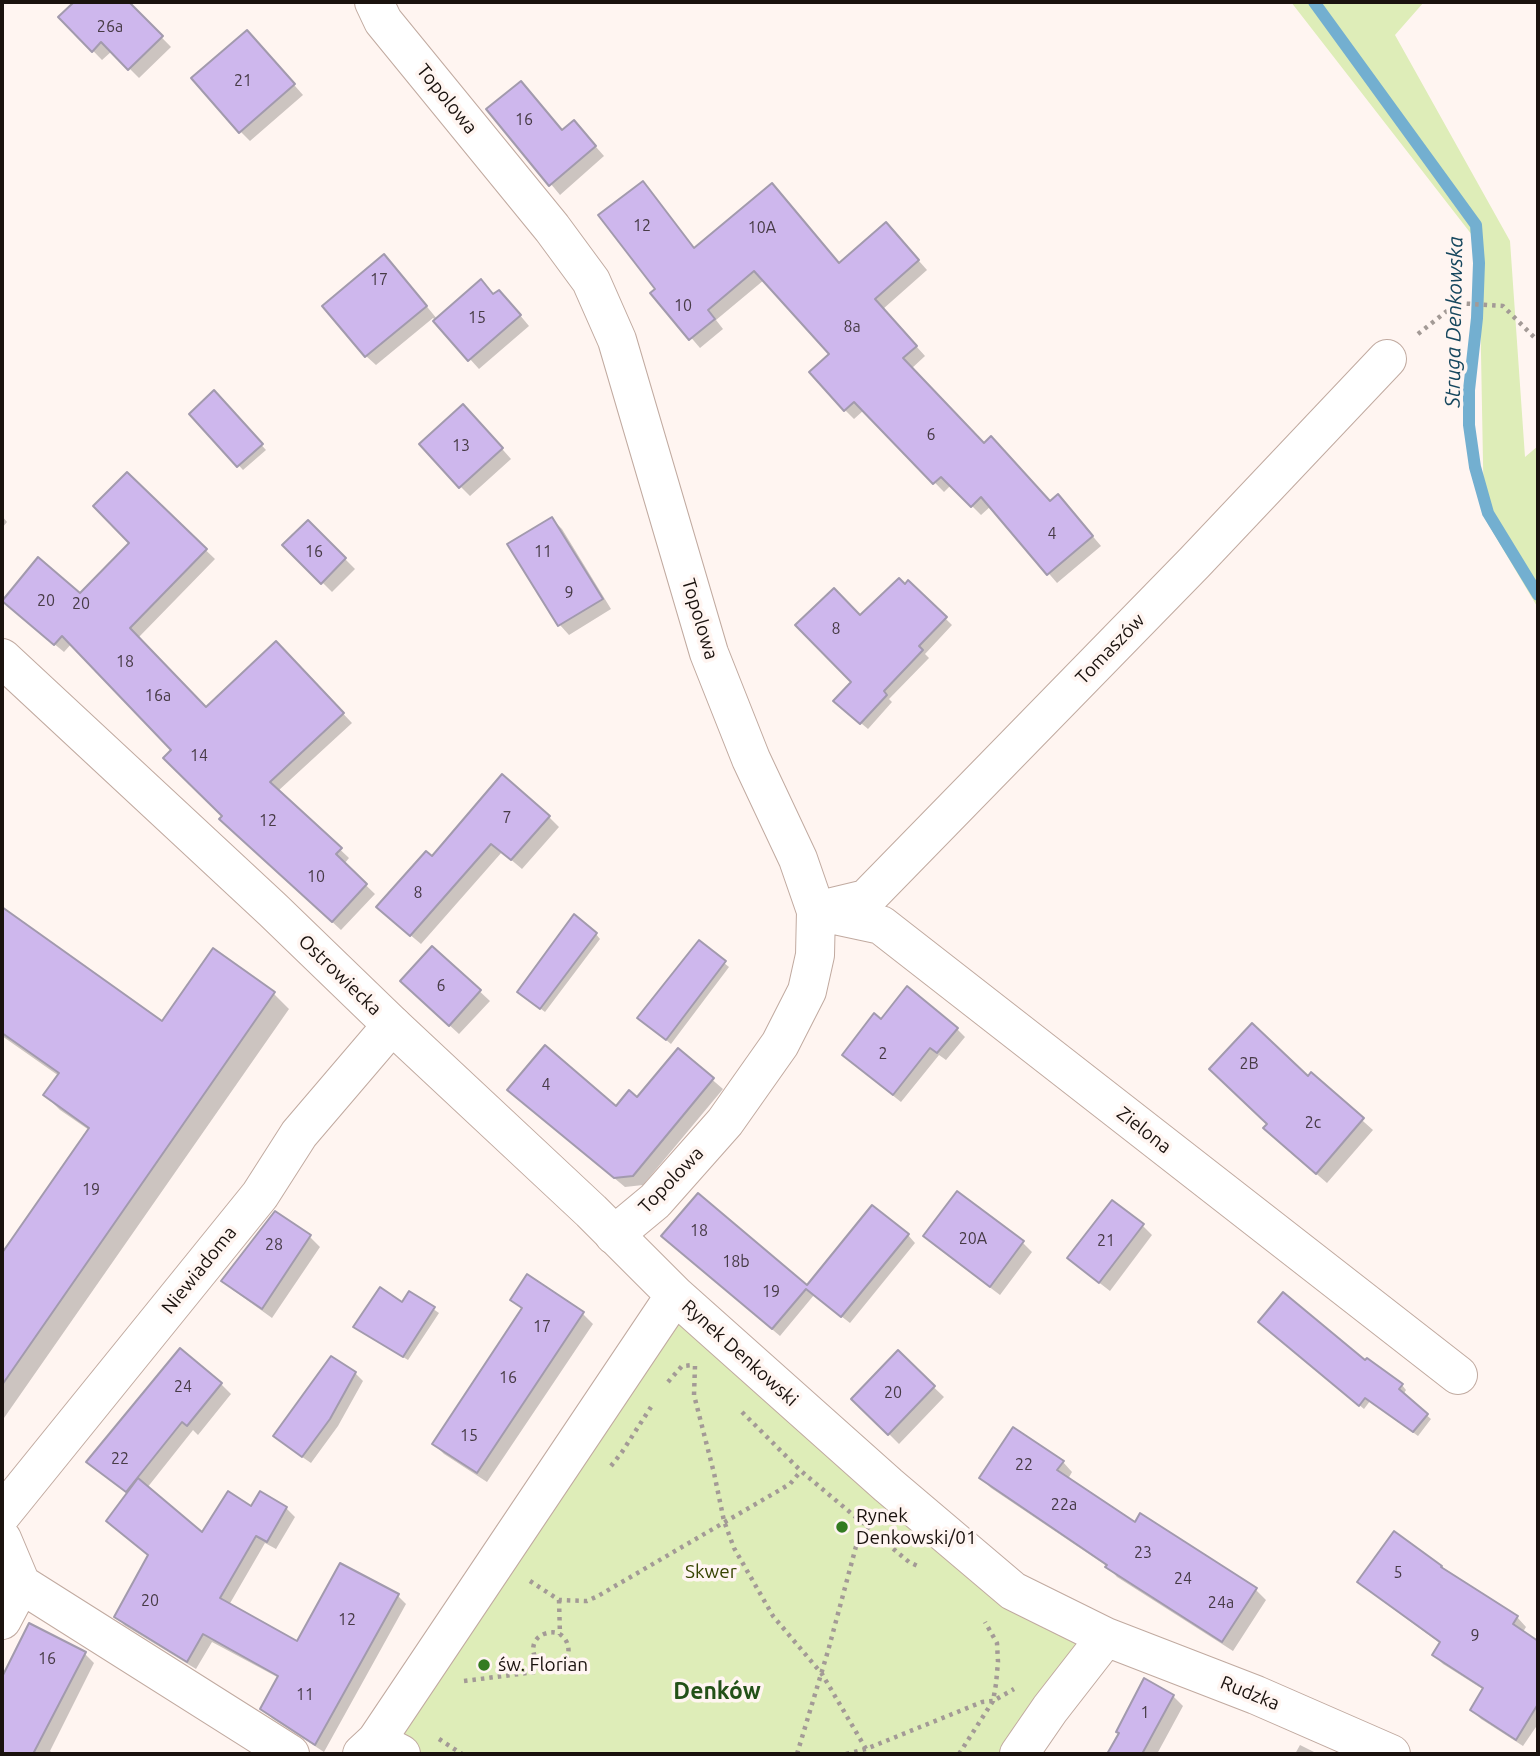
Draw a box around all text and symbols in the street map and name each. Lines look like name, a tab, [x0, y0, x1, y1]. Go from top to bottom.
house number: 26a	[97, 17, 123, 37]
street label: Topolowa	[412, 59, 482, 139]
house number: 21	[234, 71, 252, 91]
house number: 16	[515, 110, 533, 130]
house number: 12	[633, 216, 651, 236]
house number: 10A	[748, 218, 776, 238]
water label: Struga Denkowska	[1440, 236, 1468, 408]
house number: 17	[370, 270, 388, 290]
house number: 10	[674, 296, 692, 316]
house number: 15	[468, 308, 486, 328]
house number: 8a	[843, 317, 861, 337]
house number: 6	[926, 425, 936, 445]
house number: 13	[452, 436, 470, 456]
house number: 4	[1047, 524, 1057, 544]
house number: 16	[305, 542, 323, 562]
house number: 11	[534, 542, 552, 562]
street label: Topolowa	[677, 576, 723, 662]
house number: 9	[564, 583, 574, 603]
house number: 20	[37, 591, 55, 611]
house number: 20	[72, 594, 90, 614]
street label: Tomaszów	[1071, 609, 1149, 689]
house number: 8	[831, 619, 841, 639]
house number: 18	[116, 652, 134, 672]
house number: 16a	[145, 686, 171, 706]
house number: 14	[190, 746, 208, 766]
house number: 7	[502, 808, 512, 828]
house number: 12	[259, 811, 277, 831]
house number: 10	[307, 867, 325, 887]
house number: 8	[413, 883, 423, 903]
street label: Ostrowiecka	[294, 930, 386, 1020]
house number: 6	[436, 976, 446, 996]
house number: 2	[878, 1044, 888, 1064]
house number: 2B	[1239, 1054, 1259, 1074]
house number: 4	[541, 1075, 551, 1095]
street label: Zielona	[1112, 1102, 1176, 1158]
house number: 2c	[1305, 1113, 1321, 1133]
street label: Topolowa	[634, 1142, 708, 1218]
house number: 19	[82, 1180, 100, 1200]
house number: 18	[690, 1221, 708, 1241]
street label: Niewiadoma	[157, 1222, 241, 1318]
house number: 20A	[959, 1229, 987, 1249]
house number: 21	[1097, 1231, 1115, 1251]
house number: 28	[265, 1235, 283, 1255]
house number: 18b	[722, 1252, 750, 1272]
house number: 19	[762, 1282, 780, 1302]
street label: Rynek Denkowski	[677, 1295, 803, 1411]
house number: 17	[533, 1317, 551, 1337]
house number: 16	[499, 1368, 517, 1388]
house number: 24	[174, 1377, 192, 1397]
house number: 20	[884, 1383, 902, 1403]
house number: 15	[460, 1426, 478, 1446]
house number: 22	[111, 1449, 129, 1469]
house number: 22	[1015, 1455, 1033, 1475]
house number: 22a	[1051, 1495, 1077, 1515]
place label: Rynek Denkowski/01	[856, 1505, 977, 1549]
marker: Rynek Denkowski/01	[834, 1519, 850, 1535]
house number: 23	[1134, 1543, 1152, 1563]
park label: Skwer	[685, 1561, 737, 1583]
house number: 5	[1393, 1563, 1403, 1583]
house number: 24	[1174, 1569, 1192, 1589]
house number: 20	[141, 1591, 159, 1611]
house number: 24a	[1208, 1593, 1234, 1613]
house number: 12	[338, 1610, 356, 1630]
house number: 9	[1470, 1626, 1480, 1646]
house number: 16	[38, 1649, 56, 1669]
place label: św. Florian	[498, 1654, 588, 1676]
marker: św. Florian	[476, 1657, 492, 1673]
street label: Rudzka	[1217, 1671, 1283, 1715]
district label: Denków	[673, 1677, 761, 1705]
house number: 11	[296, 1685, 314, 1705]
house number: 1	[1140, 1703, 1150, 1723]

